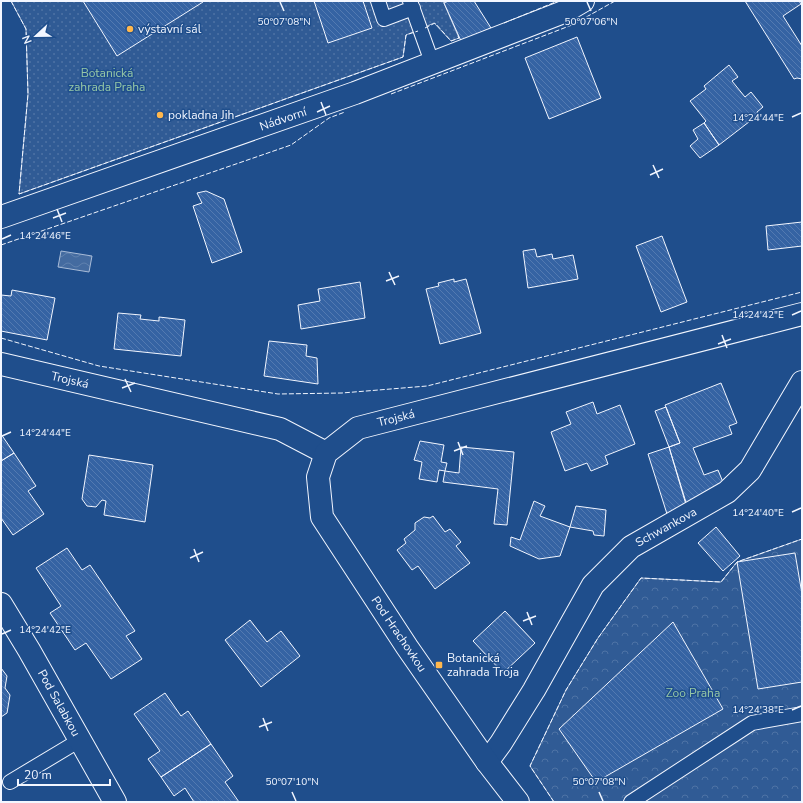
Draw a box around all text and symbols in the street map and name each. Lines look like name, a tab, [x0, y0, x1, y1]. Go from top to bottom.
text: 50°07'08"N	[257, 15, 311, 29]
text: 50°07'06"N	[564, 15, 618, 29]
north arrow	[16, 16, 56, 56]
place label: výstavní sál	[138, 21, 202, 37]
marker: výstavní sál	[125, 24, 135, 34]
text: N	[19, 33, 36, 46]
park label: Botanická zahrada Praha	[69, 65, 145, 95]
street label: Nádvorní	[257, 103, 310, 135]
place label: pokladna Jih	[168, 107, 234, 123]
marker: pokladna Jih	[155, 110, 165, 120]
text: 14°24'44"E	[732, 111, 784, 125]
text: 14°24'46"E	[19, 229, 71, 243]
text: 14°24'42"E	[732, 308, 784, 322]
street label: Trojská	[50, 368, 90, 392]
street label: Trojská	[376, 406, 416, 430]
text: 14°24'44"E	[19, 426, 71, 440]
street label: Schwankova	[633, 504, 699, 550]
text: 14°24'40"E	[732, 506, 784, 520]
street label: Pod Hrachovkou	[368, 593, 430, 675]
text: 14°24'42"E	[19, 623, 71, 637]
place label: Botanická zahrada Troja	[447, 650, 519, 680]
marker: Botanická zahrada Troja	[434, 660, 444, 670]
street label: Pod Salabkou	[34, 667, 84, 739]
park label: Zoo Praha	[666, 685, 720, 701]
text: 14°24'38"E	[732, 703, 784, 717]
scale bar	[18, 761, 110, 787]
text: 20 m	[24, 767, 52, 783]
text: 50°07'10"N	[265, 775, 319, 789]
text: 50°07'08"N	[572, 775, 626, 789]

